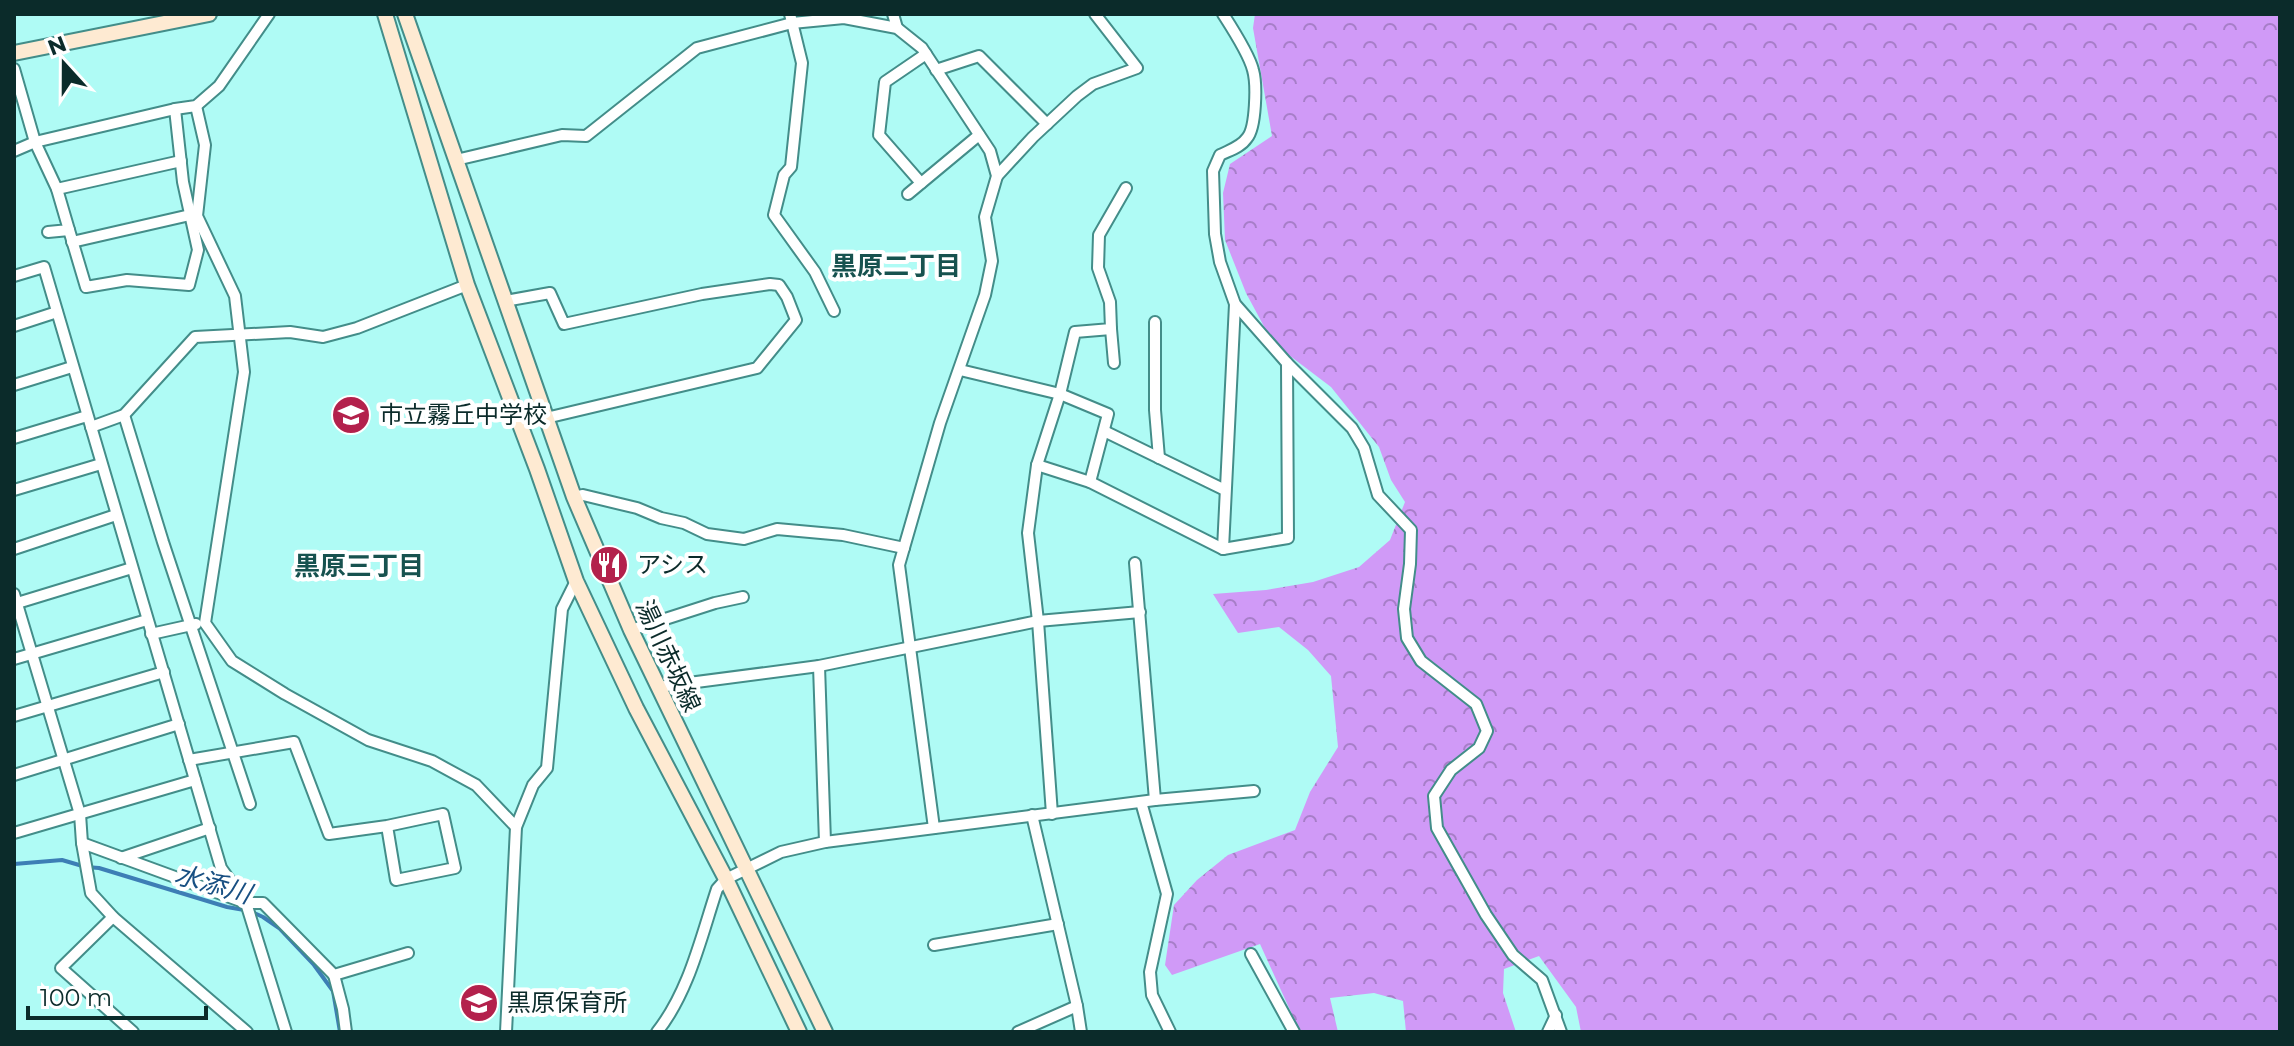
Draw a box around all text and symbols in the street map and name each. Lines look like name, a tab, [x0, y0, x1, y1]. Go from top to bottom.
north arrow	[24, 24, 104, 104]
text: N	[44, 30, 70, 62]
district label: 黒原二丁目	[831, 250, 961, 282]
school or university icon: 市立霧丘中学校	[330, 394, 372, 436]
place label: 市立霧丘中学校	[379, 400, 547, 429]
restaurant icon: アシス	[588, 544, 630, 586]
district label: 黒原三丁目	[294, 550, 424, 582]
place label: アシス	[637, 550, 708, 579]
street label: 湯川赤坂線	[630, 595, 707, 716]
water label: 水添川	[171, 858, 258, 911]
scale bar	[28, 970, 206, 1020]
school or university icon: 黒原保育所	[458, 982, 500, 1024]
text: 100 m	[40, 983, 112, 1012]
place label: 黒原保育所	[507, 988, 627, 1017]

